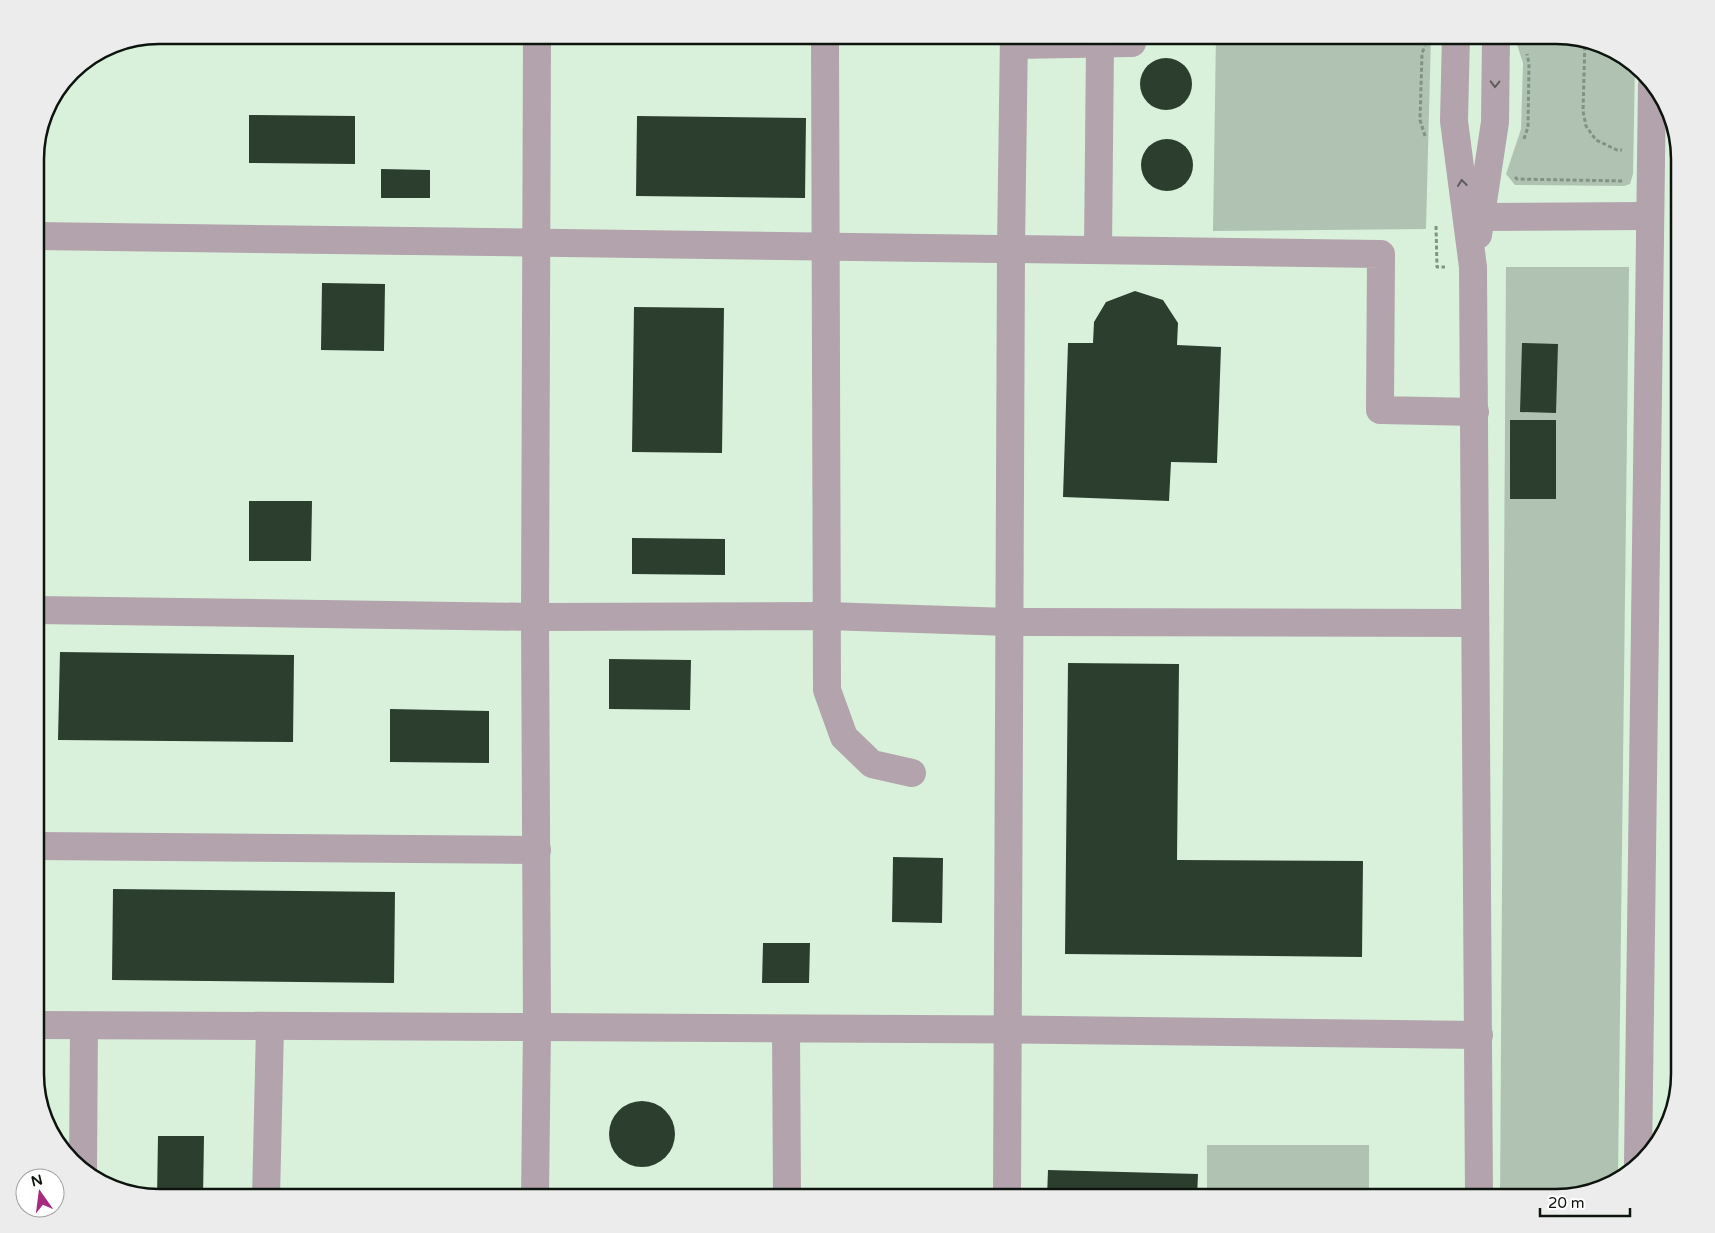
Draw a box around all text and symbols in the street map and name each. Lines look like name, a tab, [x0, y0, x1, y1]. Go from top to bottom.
one-way arrow	[1490, 80, 1500, 88]
one-way arrow	[1458, 179, 1468, 188]
north arrow	[15, 1168, 65, 1218]
text: N	[29, 1171, 44, 1190]
scale bar	[1540, 1186, 1630, 1218]
text: 20 m	[1548, 1194, 1585, 1212]

